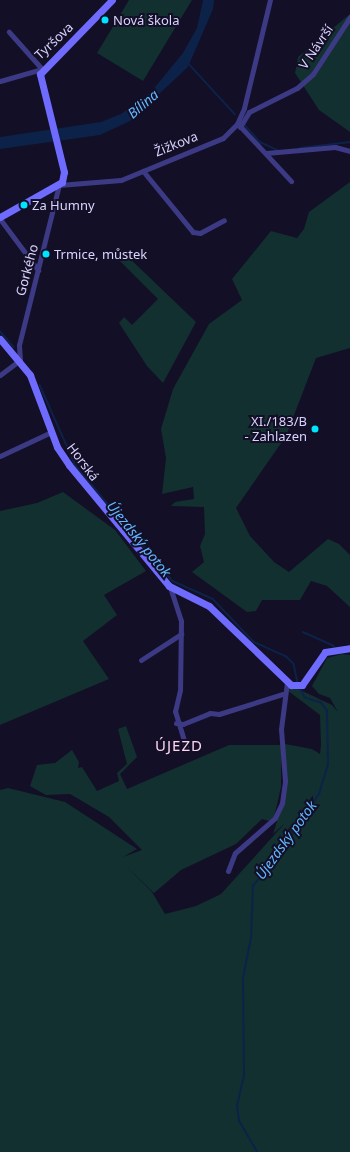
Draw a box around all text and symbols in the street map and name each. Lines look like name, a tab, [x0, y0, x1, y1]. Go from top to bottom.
place label: Nová škola	[113, 12, 179, 28]
marker: Nová škola	[100, 15, 110, 25]
street label: Tyršova	[32, 19, 76, 63]
street label: V Návrší	[296, 22, 336, 72]
water label: Bílina	[124, 86, 162, 122]
street label: Žižkova	[152, 128, 200, 160]
place label: Za Humny	[32, 197, 95, 213]
marker: Za Humny	[19, 200, 29, 210]
street label: Gorkého	[13, 242, 41, 298]
place label: Trmice, můstek	[54, 246, 147, 262]
marker: Trmice, můstek	[41, 249, 51, 259]
place label: XI./183/B - Zahlazen	[245, 414, 307, 445]
marker: XI./183/B - Zahlazen	[310, 424, 320, 434]
street label: Horská	[64, 440, 102, 484]
water label: Újezdský potok	[103, 498, 175, 580]
district label: ÚJEZD	[155, 737, 203, 755]
water label: Újezdský potok	[252, 797, 320, 883]

